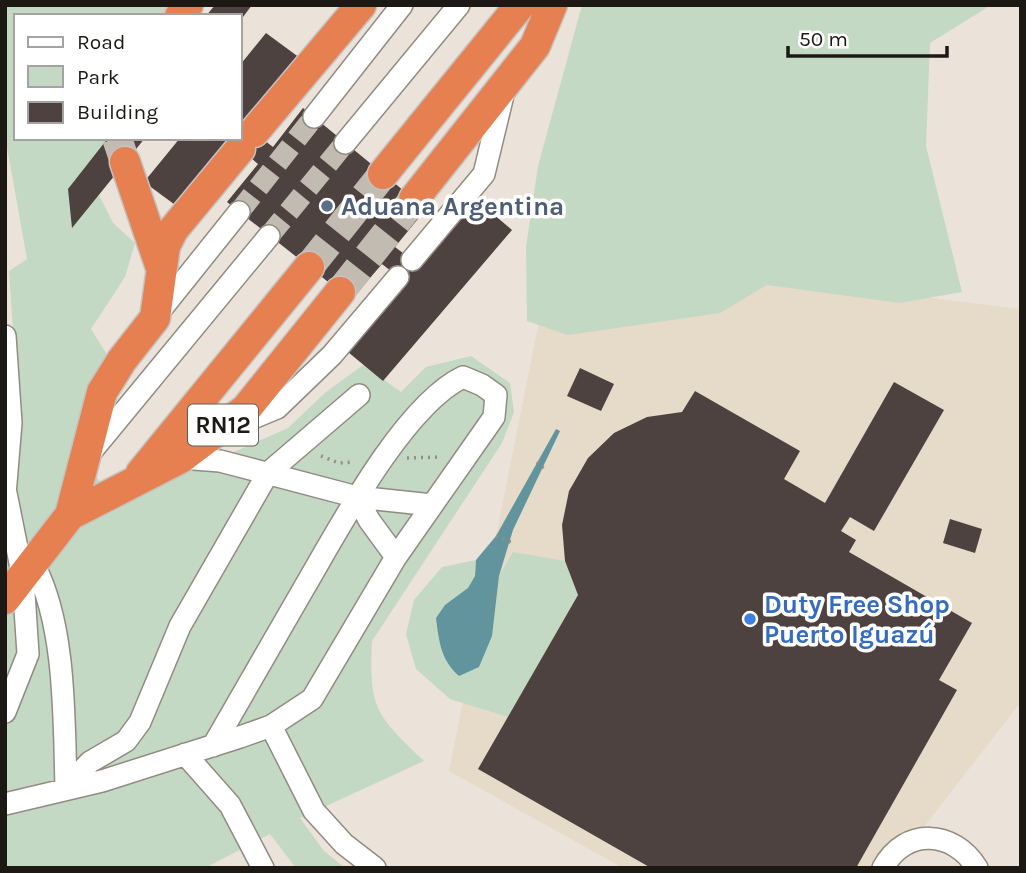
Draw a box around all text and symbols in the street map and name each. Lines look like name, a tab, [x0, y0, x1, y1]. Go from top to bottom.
legend	[14, 14, 242, 140]
scale bar	[788, 14, 947, 58]
text: 50 m	[799, 27, 848, 51]
text: Road	[77, 30, 125, 54]
text: Park	[77, 65, 120, 89]
text: Building	[77, 100, 158, 124]
place label: Aduana Argentina	[341, 191, 564, 222]
marker: Aduana Argentina	[319, 198, 335, 214]
road number: RN12	[188, 404, 258, 446]
place label: Duty Free Shop Puerto Iguazú	[764, 589, 950, 650]
marker: Duty Free Shop Puerto Iguazú	[742, 611, 758, 627]

